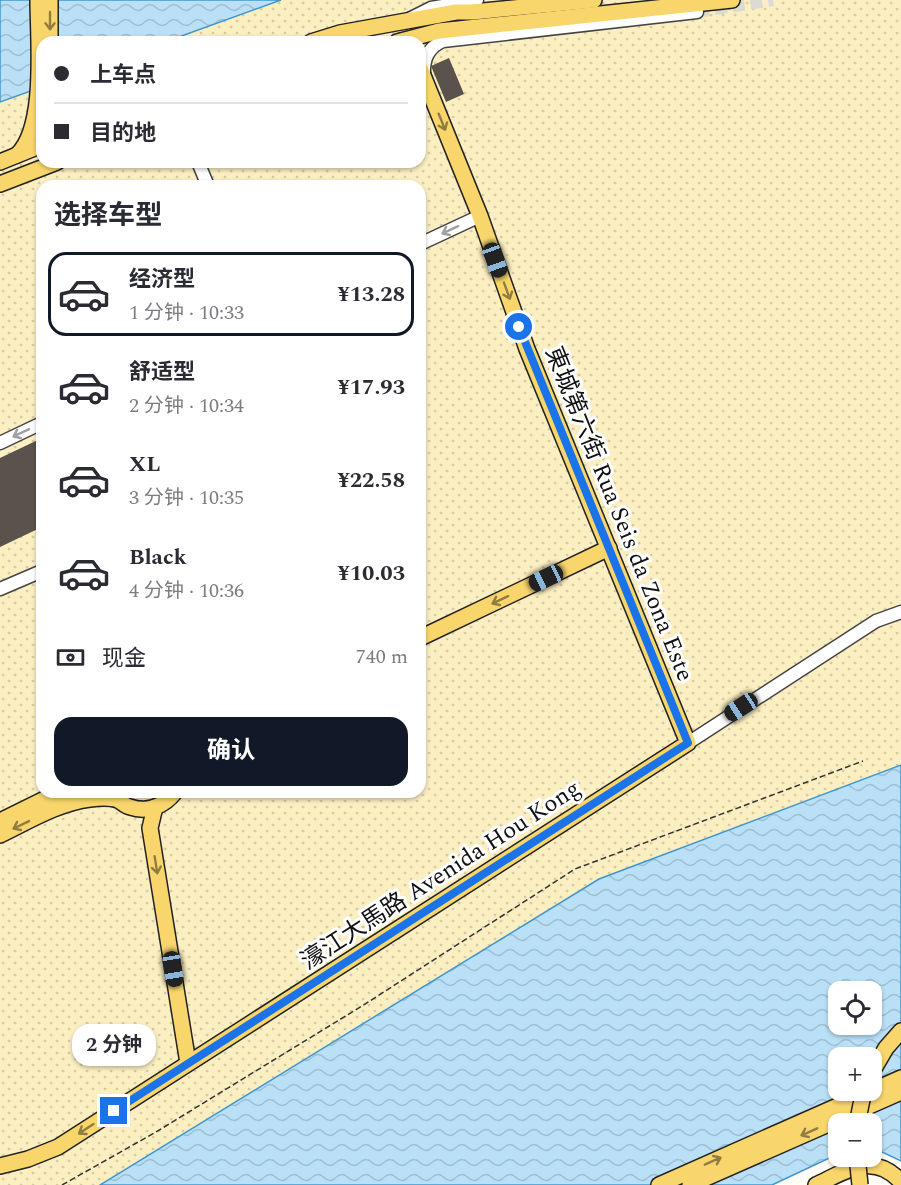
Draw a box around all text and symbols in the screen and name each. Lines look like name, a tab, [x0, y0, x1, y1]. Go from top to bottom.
one-way arrow	[44, 11, 56, 30]
text: 上车点	[90, 59, 156, 92]
one-way arrow	[437, 112, 448, 131]
text: 目的地	[90, 117, 156, 150]
text: 选择车型	[54, 195, 162, 237]
one-way arrow	[441, 225, 459, 237]
car	[480, 240, 510, 280]
text: 经济型	[129, 263, 195, 296]
icon: car	[57, 267, 111, 321]
text: ¥13.28	[337, 278, 405, 311]
one-way arrow	[502, 281, 513, 300]
text: 1 分钟 · 10:33	[129, 298, 244, 328]
route start	[505, 313, 532, 340]
street label: 東城第六街 Rua Seis da Zona Este	[535, 341, 703, 687]
text: 舒适型	[129, 356, 195, 389]
icon: car	[57, 360, 111, 414]
text: ¥17.93	[337, 371, 405, 404]
text: 2 分钟 · 10:34	[129, 391, 244, 421]
one-way arrow	[12, 428, 30, 440]
text: XL	[129, 448, 160, 481]
icon: car	[57, 453, 111, 507]
text: ¥22.58	[337, 464, 405, 497]
text: 3 分钟 · 10:35	[129, 483, 244, 513]
text: Black	[129, 541, 187, 574]
icon: car	[57, 546, 111, 600]
text: ¥10.03	[337, 557, 405, 590]
car	[526, 562, 566, 594]
text: 4 分钟 · 10:36	[129, 576, 244, 606]
one-way arrow	[491, 595, 509, 607]
icon: cash	[54, 641, 87, 674]
text: 现金	[102, 642, 146, 675]
text: 740 m	[356, 642, 408, 672]
car	[721, 690, 761, 724]
button: 确认	[54, 717, 408, 786]
street label: 濠江大馬路 Avenida Hou Kong	[294, 771, 588, 979]
one-way arrow	[13, 819, 31, 831]
one-way arrow	[151, 854, 162, 874]
car	[161, 950, 185, 988]
map controls	[828, 981, 882, 1167]
button: locate	[828, 981, 882, 1035]
callout: 2 分钟	[72, 1024, 156, 1066]
text: 2 分钟	[86, 1030, 142, 1060]
button: +	[828, 1047, 882, 1101]
route end	[100, 1097, 127, 1124]
button: −	[828, 1113, 882, 1167]
one-way arrow	[78, 1123, 95, 1135]
one-way arrow	[800, 1128, 818, 1139]
one-way arrow	[703, 1155, 721, 1167]

